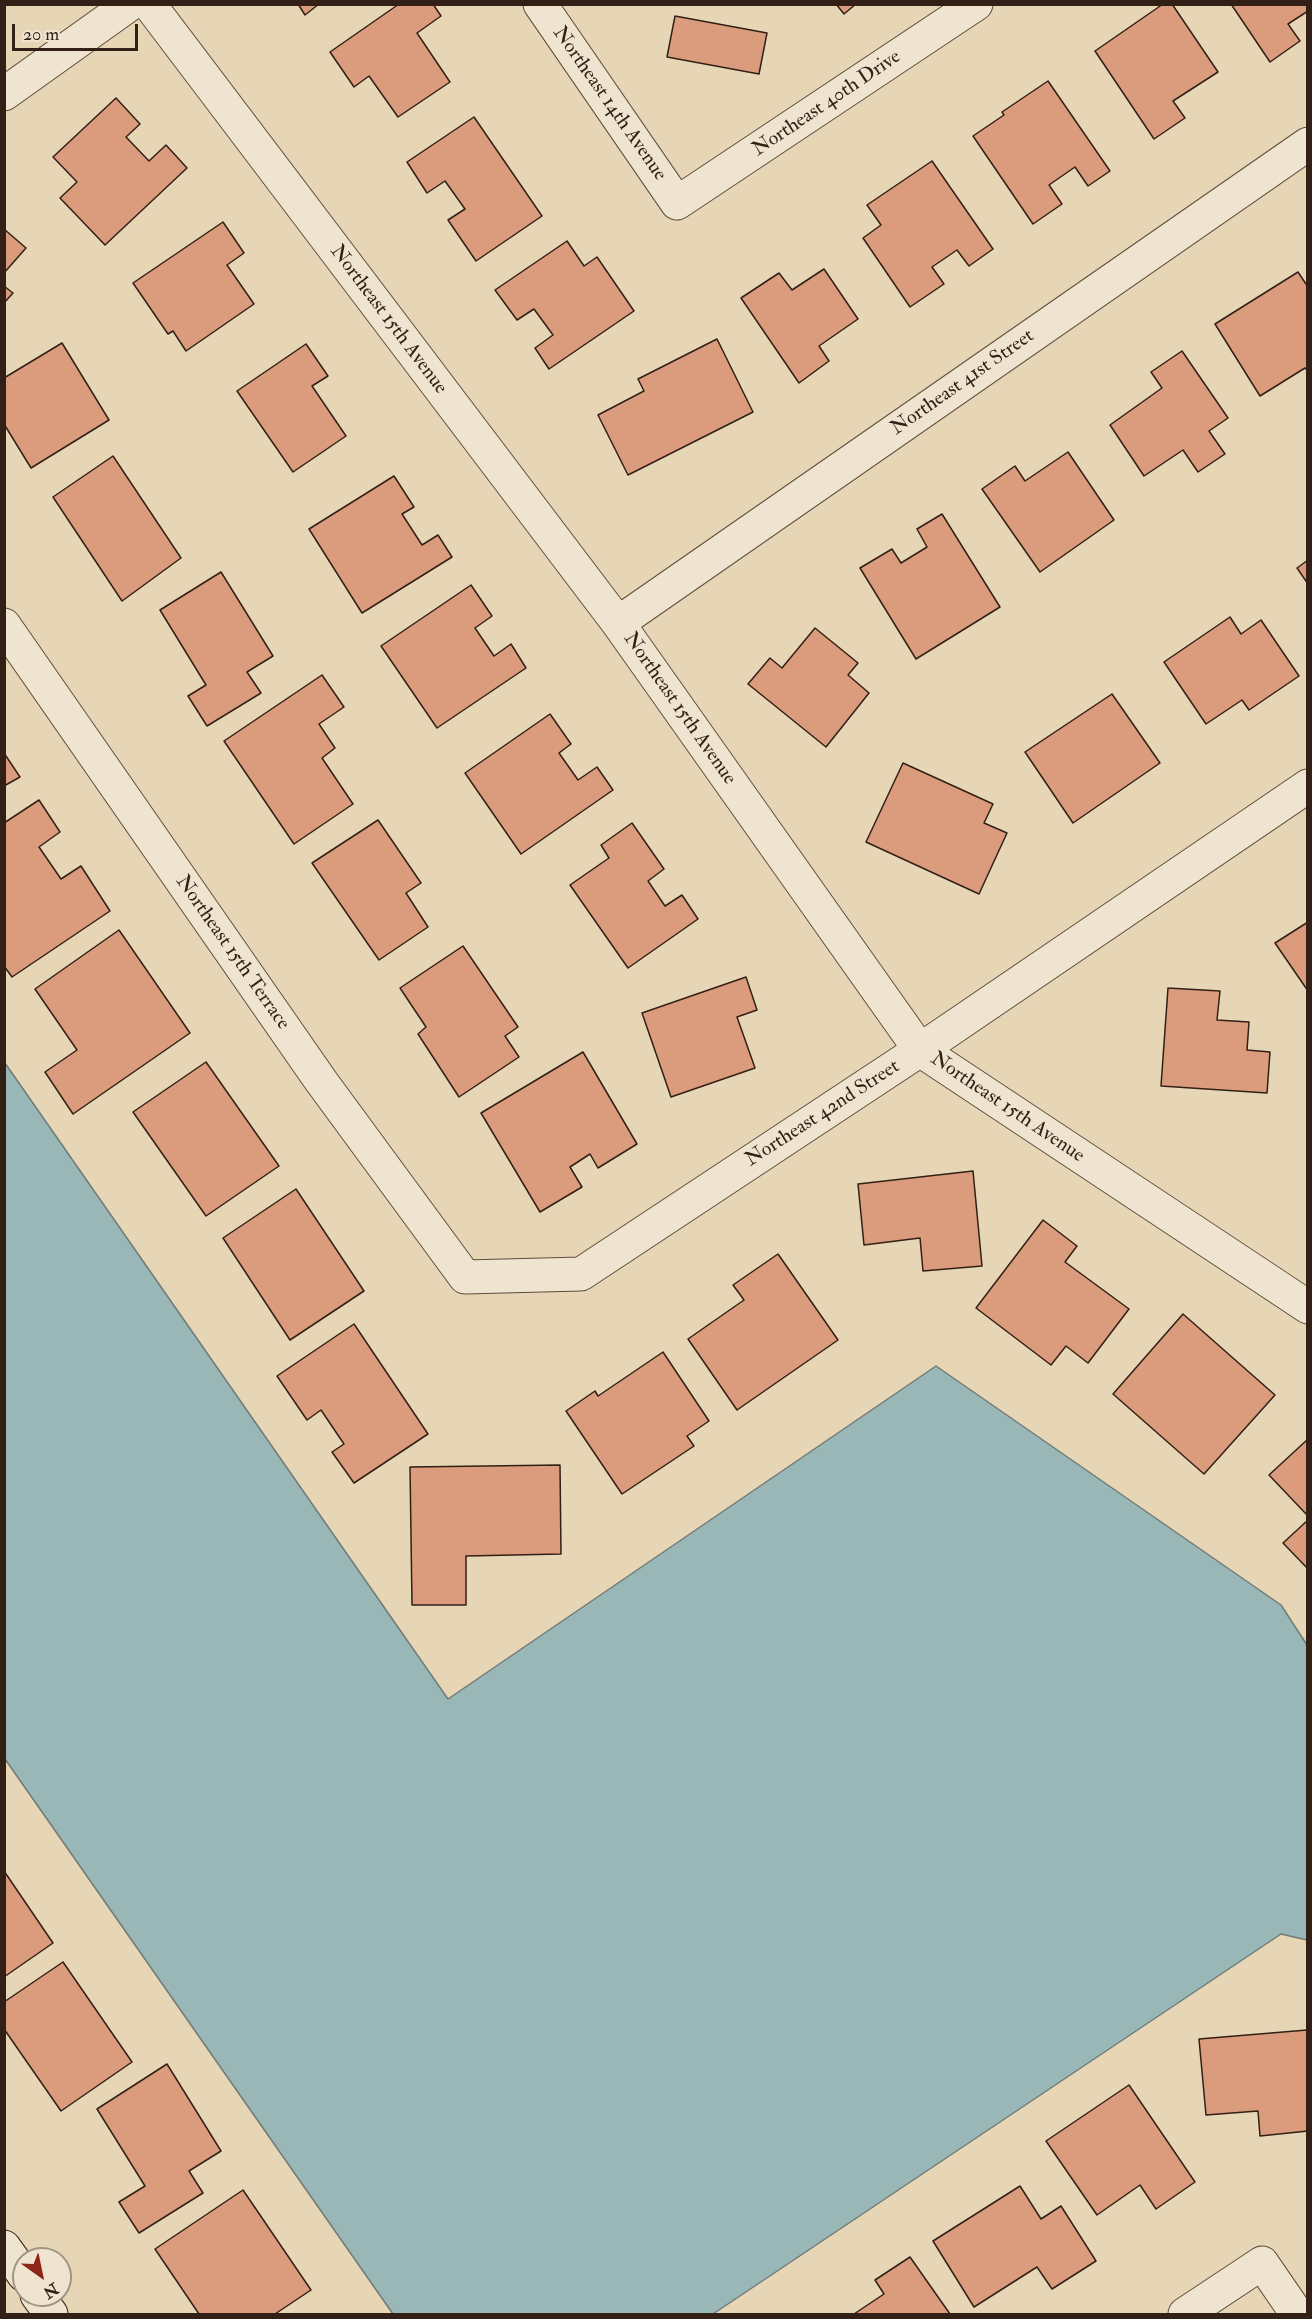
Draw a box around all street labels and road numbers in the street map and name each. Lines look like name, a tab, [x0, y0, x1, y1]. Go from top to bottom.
street label: Northeast 14th Avenue	[547, 22, 671, 186]
street label: Northeast 40th Drive	[748, 46, 906, 162]
street label: Northeast 15th Avenue	[324, 241, 452, 399]
street label: Northeast 41st Street	[887, 325, 1039, 441]
street label: Northeast 15th Avenue	[617, 628, 741, 790]
street label: Northeast 15th Terrace	[170, 871, 294, 1035]
street label: Northeast 15th Avenue	[925, 1048, 1089, 1168]
street label: Northeast 42nd Street	[741, 1055, 905, 1173]

